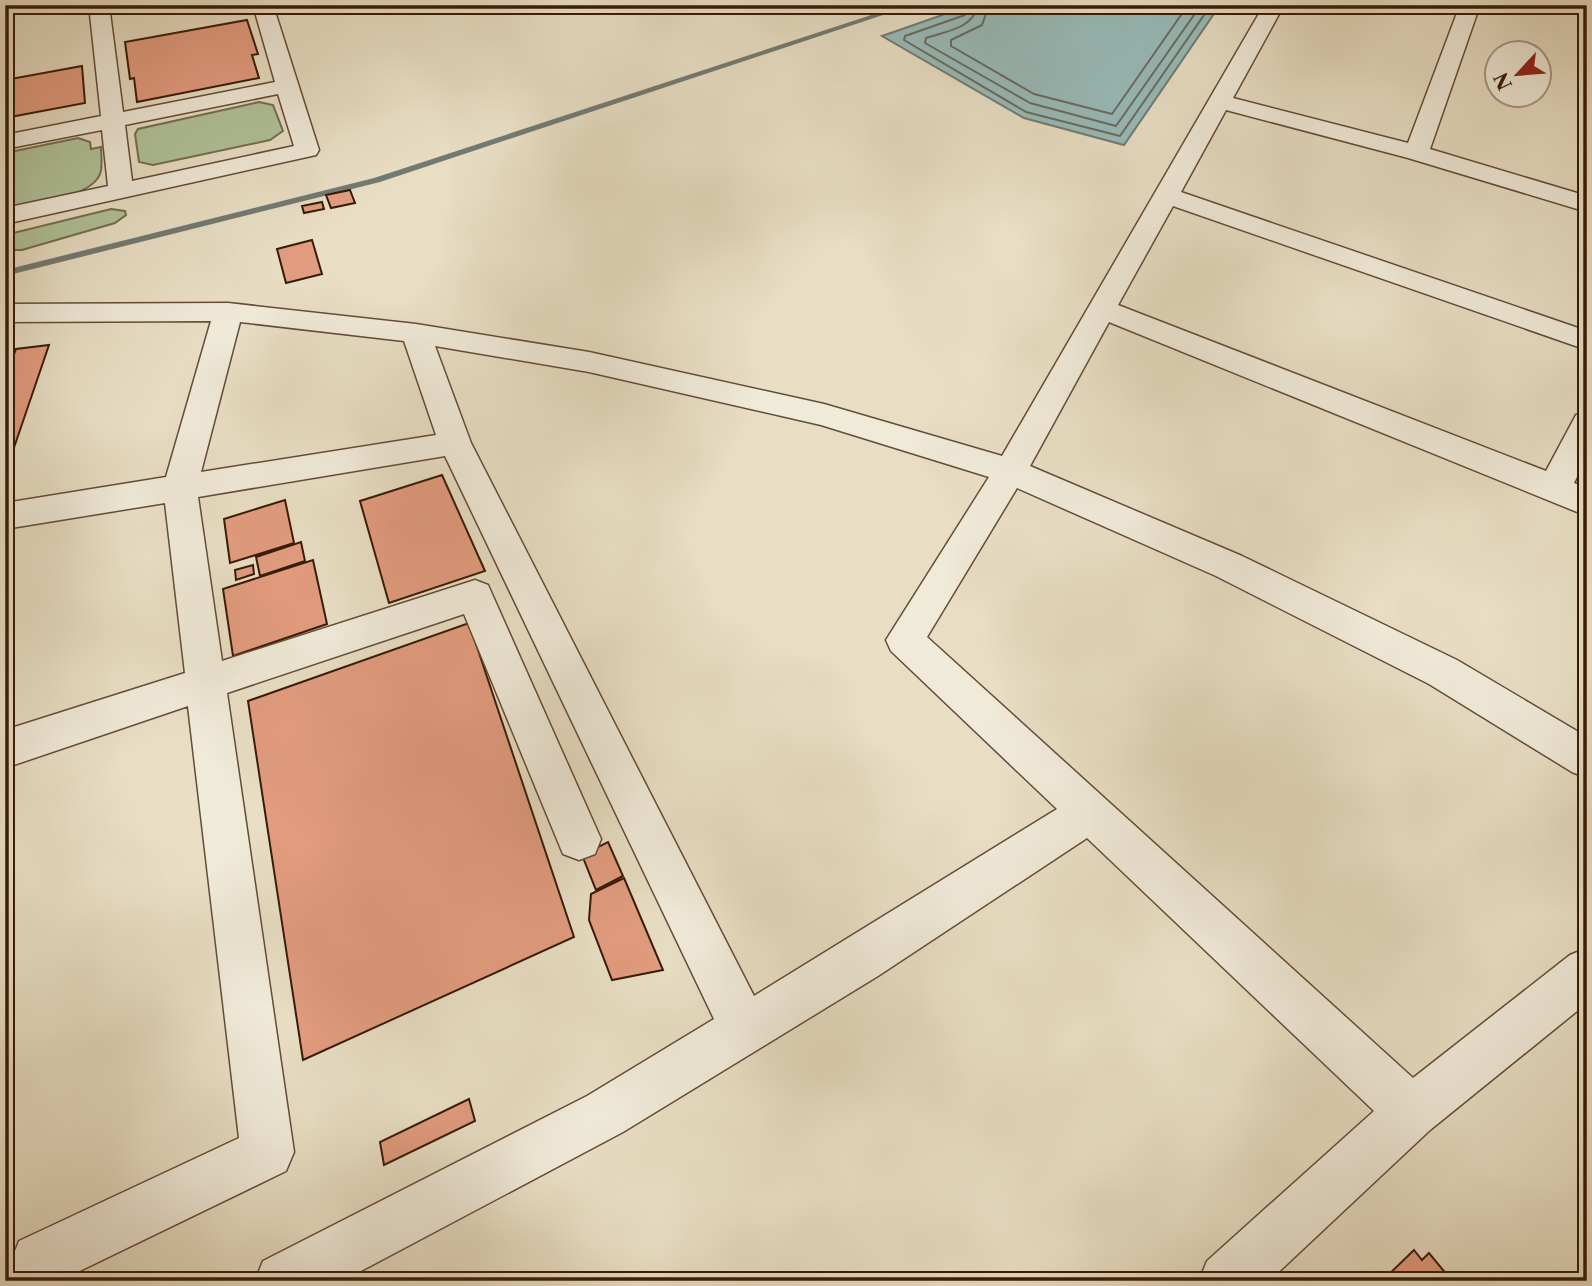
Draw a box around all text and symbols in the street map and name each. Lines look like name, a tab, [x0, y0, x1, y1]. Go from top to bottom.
north arrow	[1484, 38, 1554, 108]
text: N	[1489, 69, 1517, 94]

